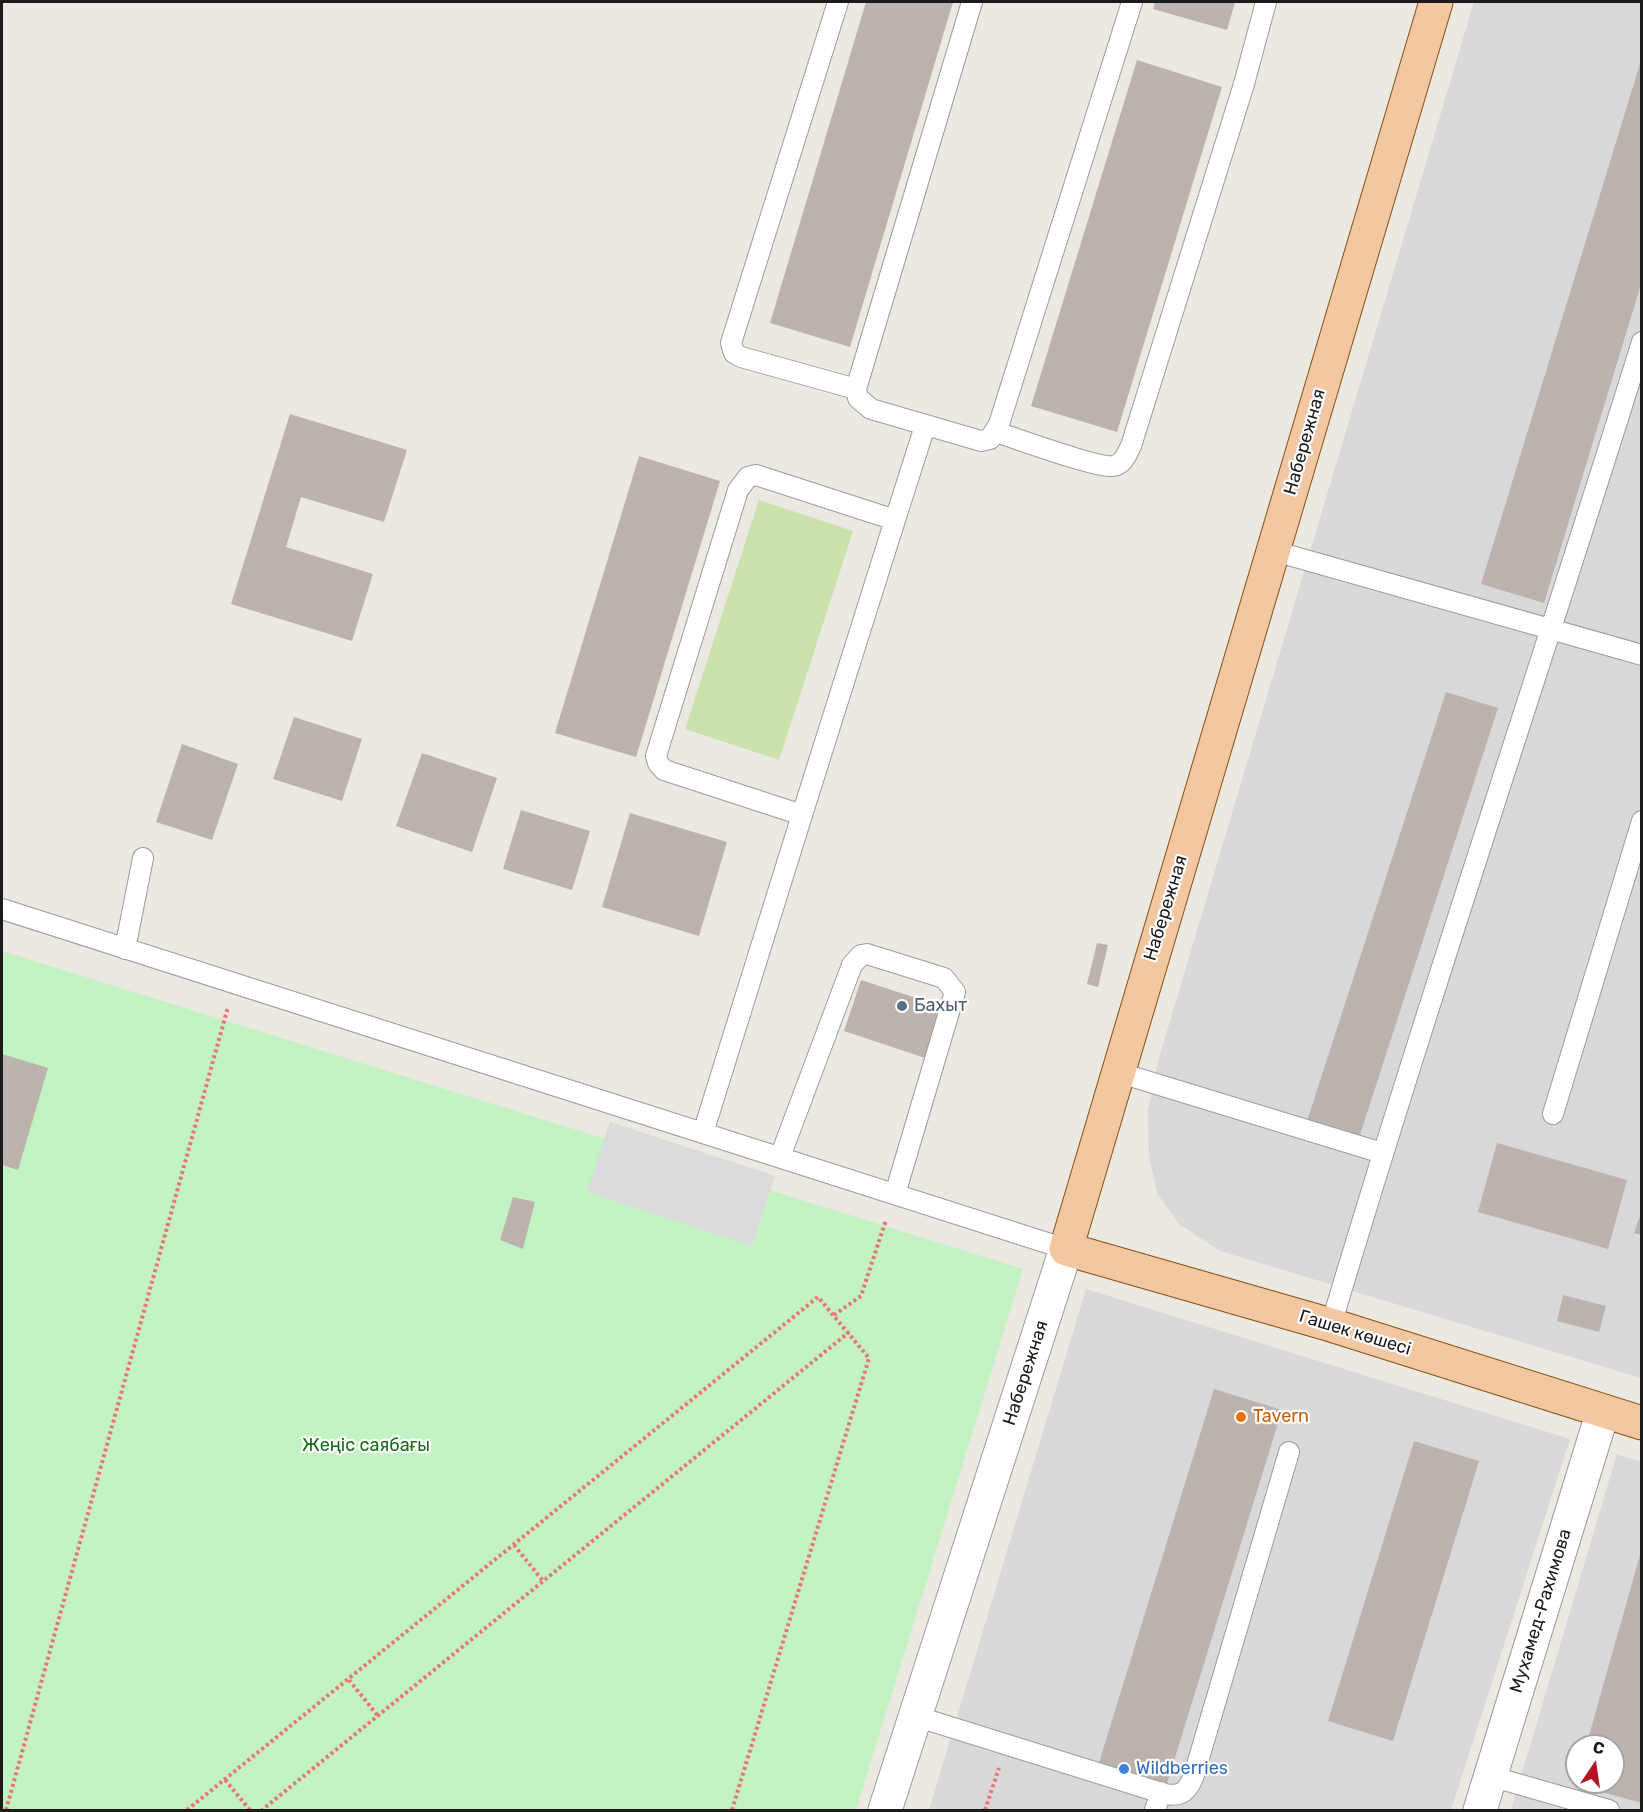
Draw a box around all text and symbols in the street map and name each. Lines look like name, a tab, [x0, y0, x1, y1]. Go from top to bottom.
street label: Набережная	[1280, 387, 1330, 497]
street label: Набережная	[1140, 853, 1192, 963]
place label: Бахыт	[914, 995, 967, 1017]
marker: Бахыт	[895, 999, 909, 1013]
street label: Гашек көшесі	[1296, 1306, 1414, 1360]
street label: Набережная	[999, 1318, 1053, 1428]
place label: Tavern	[1253, 1406, 1309, 1428]
marker: Tavern	[1234, 1410, 1248, 1424]
park label: Жеңіс саябағы	[302, 1435, 430, 1457]
street label: Мухамед-Рахимова	[1506, 1526, 1576, 1696]
north arrow	[1565, 1734, 1625, 1794]
text: С	[1591, 1737, 1606, 1758]
place label: Wildberries	[1136, 1758, 1228, 1780]
marker: Wildberries	[1117, 1762, 1131, 1776]

